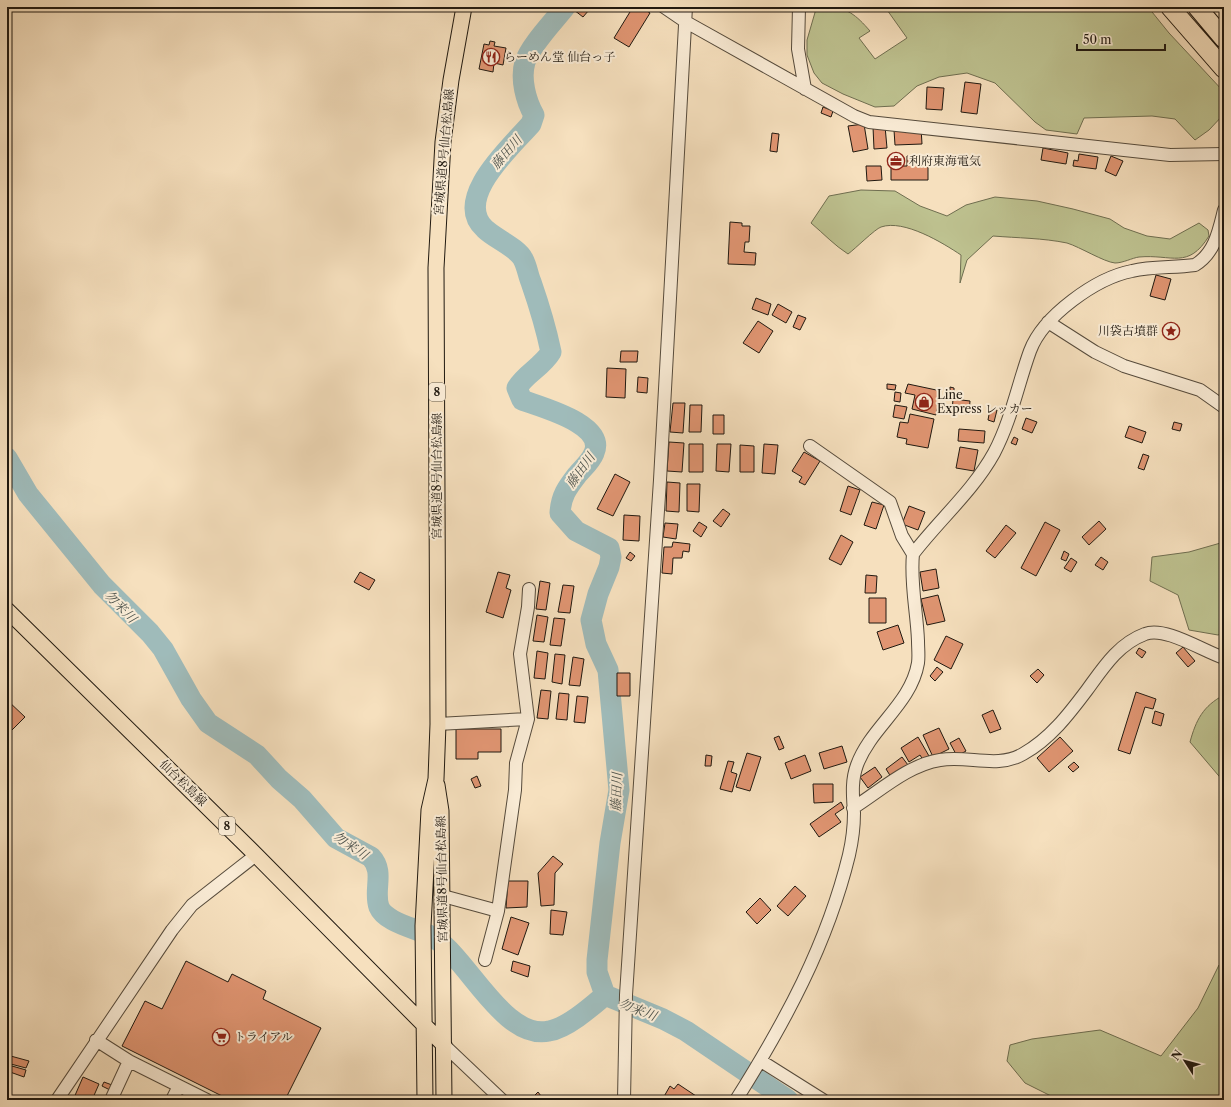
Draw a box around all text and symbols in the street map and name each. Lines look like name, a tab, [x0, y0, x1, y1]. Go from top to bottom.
scale bar	[1077, 26, 1165, 52]
text: 50 m	[1083, 32, 1112, 47]
restaurant icon: らーめん堂 仙台っ子	[481, 47, 501, 67]
place label: らーめん堂 仙台っ子	[504, 49, 615, 64]
street label: 宮城県道8号仙台松島線	[430, 88, 457, 216]
water label: 藤田川	[487, 131, 526, 172]
office icon: 利府東海電気	[886, 151, 906, 171]
place label: 利府東海電気	[909, 153, 981, 168]
place icon: 川袋古墳群	[1161, 321, 1181, 341]
place label: 川袋古墳群	[1098, 323, 1158, 338]
road number: 8	[429, 383, 445, 401]
place label: Line Express レッカー	[937, 387, 1033, 416]
shop icon: Line Express レッカー	[914, 392, 934, 412]
street label: 宮城県道8号仙台松島線	[429, 412, 444, 540]
water label: 藤田川	[562, 448, 599, 490]
water label: 勿来川	[102, 586, 142, 627]
street label: 仙台松島線	[157, 756, 210, 809]
water label: 藤田川	[607, 770, 625, 812]
street label: 宮城県道8号仙台松島線	[433, 815, 450, 943]
road number: 8	[219, 817, 235, 835]
water label: 勿来川	[330, 827, 373, 864]
water label: 勿来川	[617, 994, 661, 1024]
supermarket icon: トライアル	[211, 1027, 231, 1047]
place label: トライアル	[234, 1029, 293, 1044]
north arrow	[1165, 1041, 1205, 1081]
text: N	[1168, 1047, 1186, 1063]

